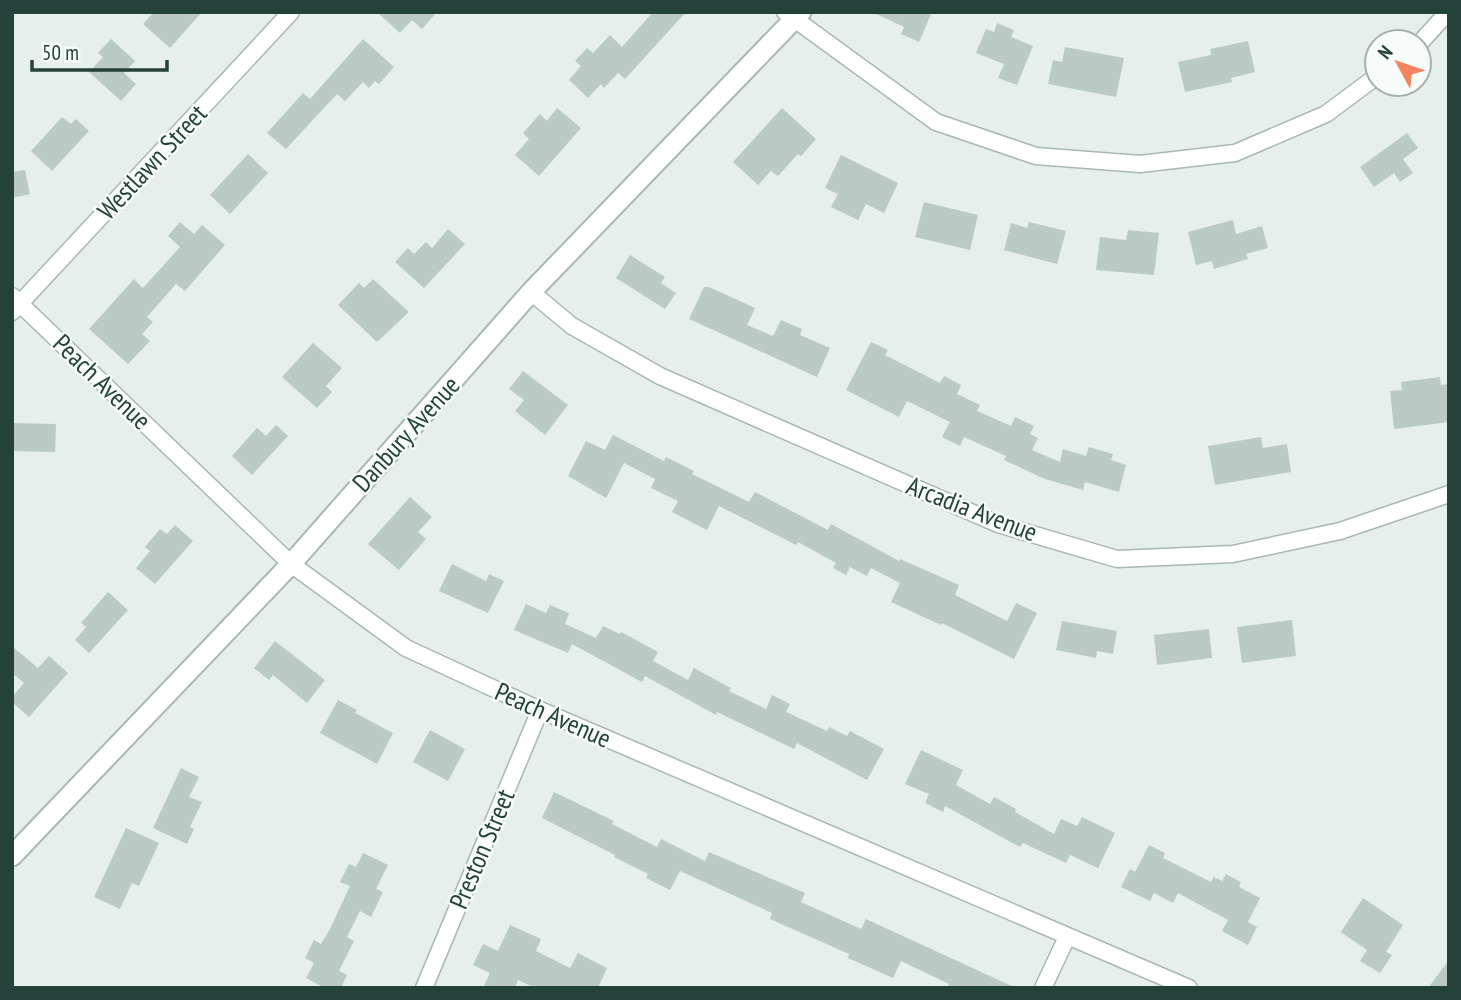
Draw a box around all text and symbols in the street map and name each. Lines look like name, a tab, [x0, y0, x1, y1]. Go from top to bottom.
scale bar	[32, 28, 166, 72]
north arrow	[1363, 28, 1433, 98]
text: 50 m	[42, 39, 79, 66]
text: N	[1372, 40, 1397, 64]
street label: Westlawn Street	[90, 97, 213, 226]
street label: Peach Avenue	[47, 327, 158, 436]
street label: Danbury Avenue	[345, 369, 466, 498]
street label: Arcadia Avenue	[902, 469, 1042, 548]
street label: Peach Avenue	[490, 674, 616, 755]
street label: Preston Street	[442, 784, 521, 914]

